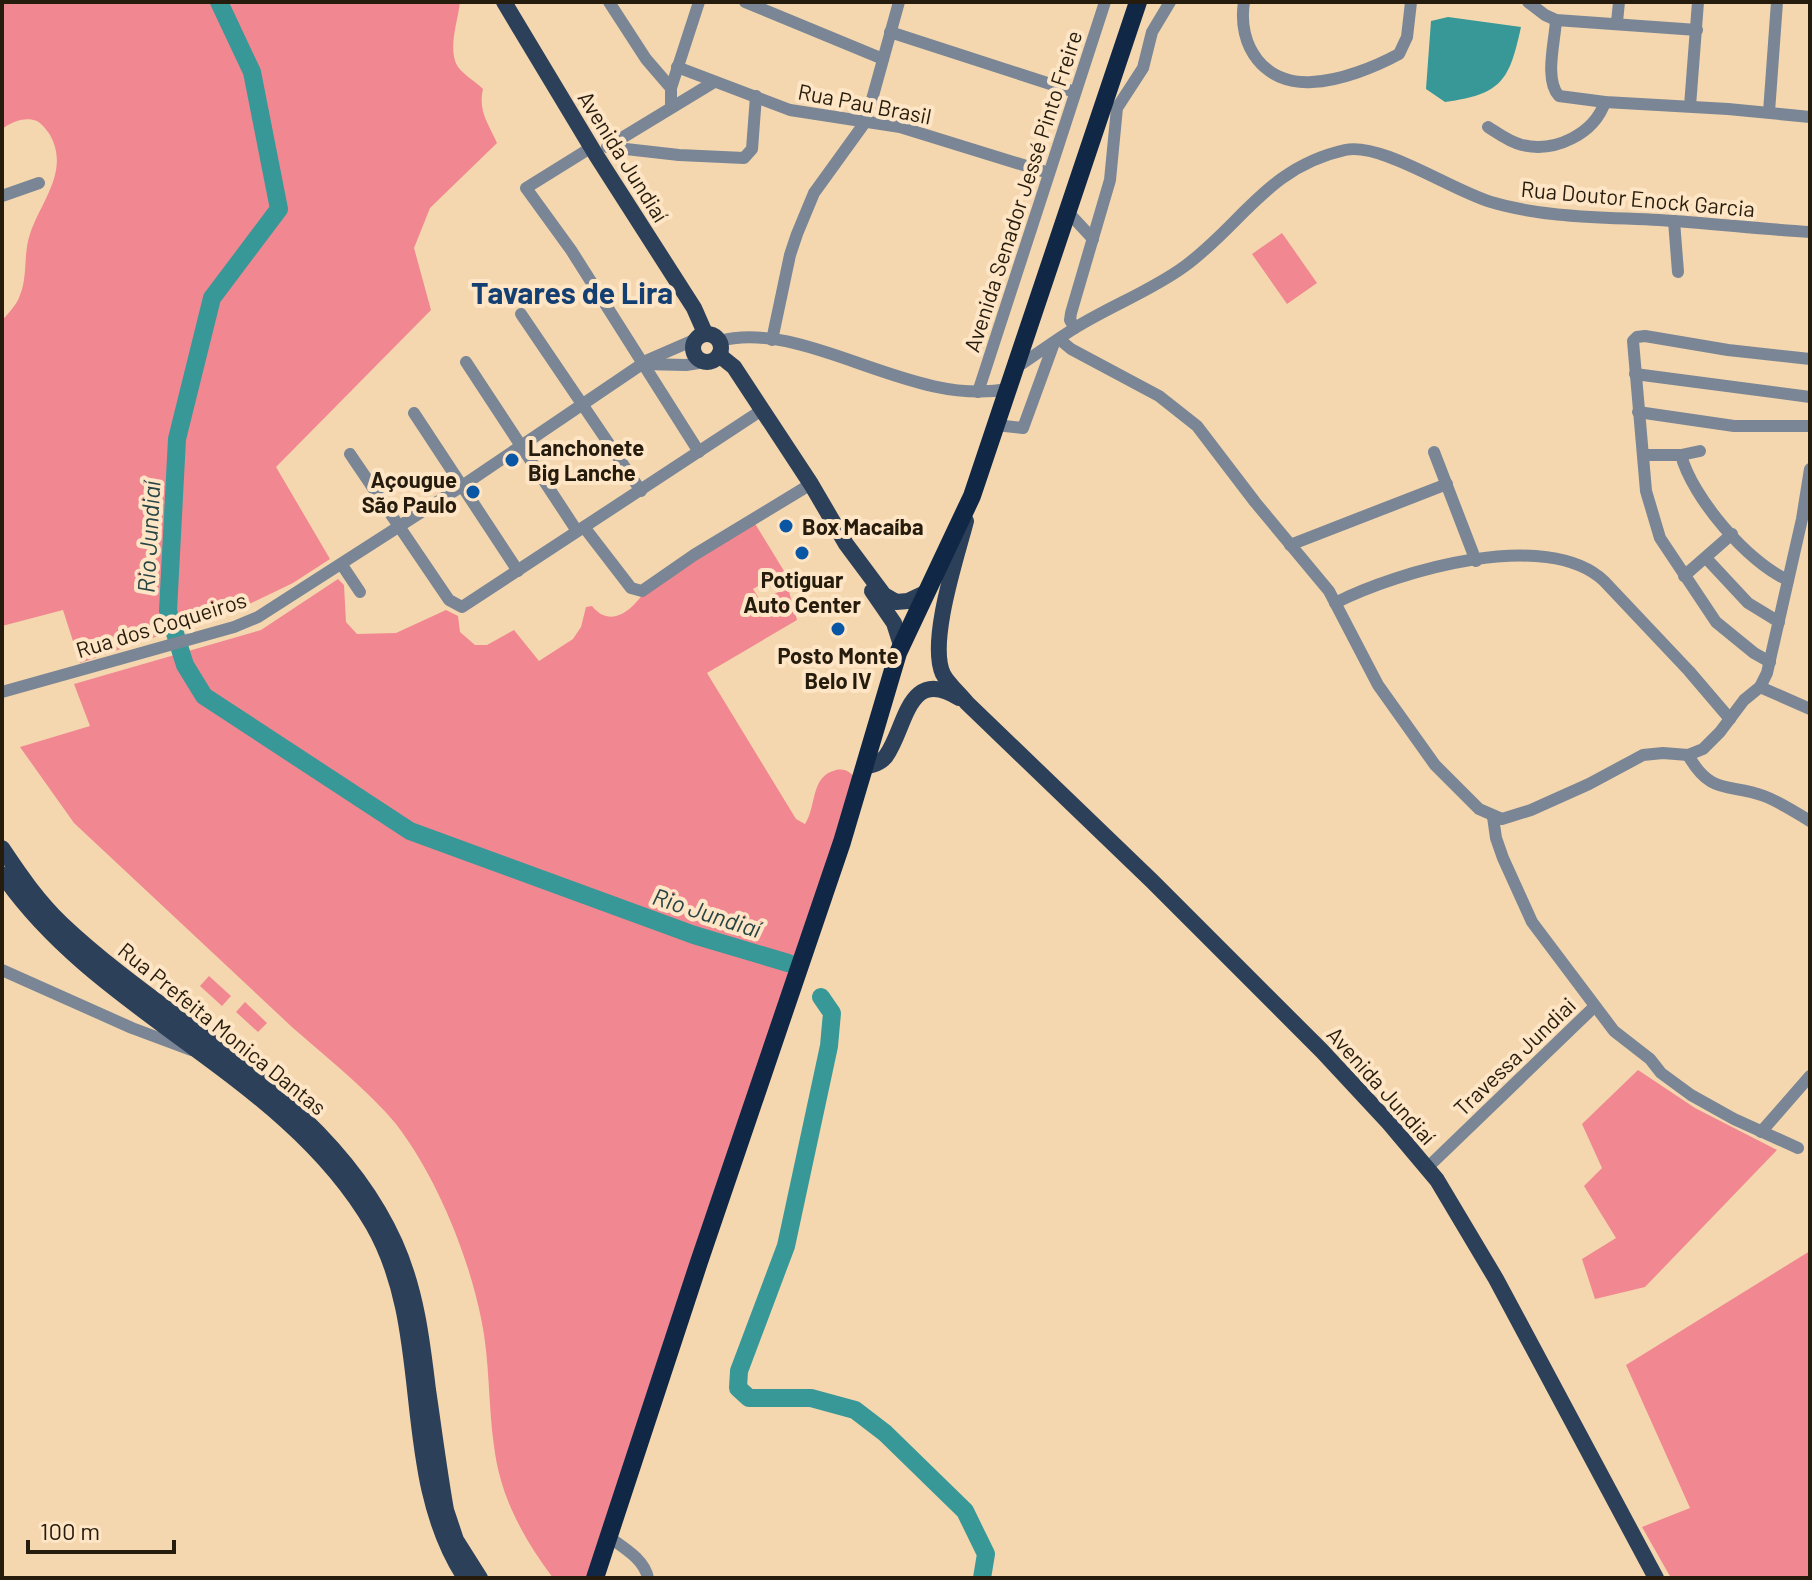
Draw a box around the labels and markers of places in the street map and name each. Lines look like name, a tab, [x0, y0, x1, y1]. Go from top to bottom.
place label: Lanchonete Big Lanche	[528, 434, 644, 485]
marker: Lanchonete Big Lanche	[503, 451, 521, 469]
place label: Açougue São Paulo	[362, 466, 457, 517]
marker: Açougue São Paulo	[464, 483, 482, 501]
place label: Box Macaíba	[802, 513, 924, 539]
marker: Box Macaíba	[777, 517, 795, 535]
marker: Potiguar Auto Center	[793, 544, 811, 562]
place label: Potiguar Auto Center	[743, 566, 861, 617]
marker: Posto Monte Belo IV	[829, 620, 847, 638]
place label: Posto Monte Belo IV	[778, 642, 898, 693]

